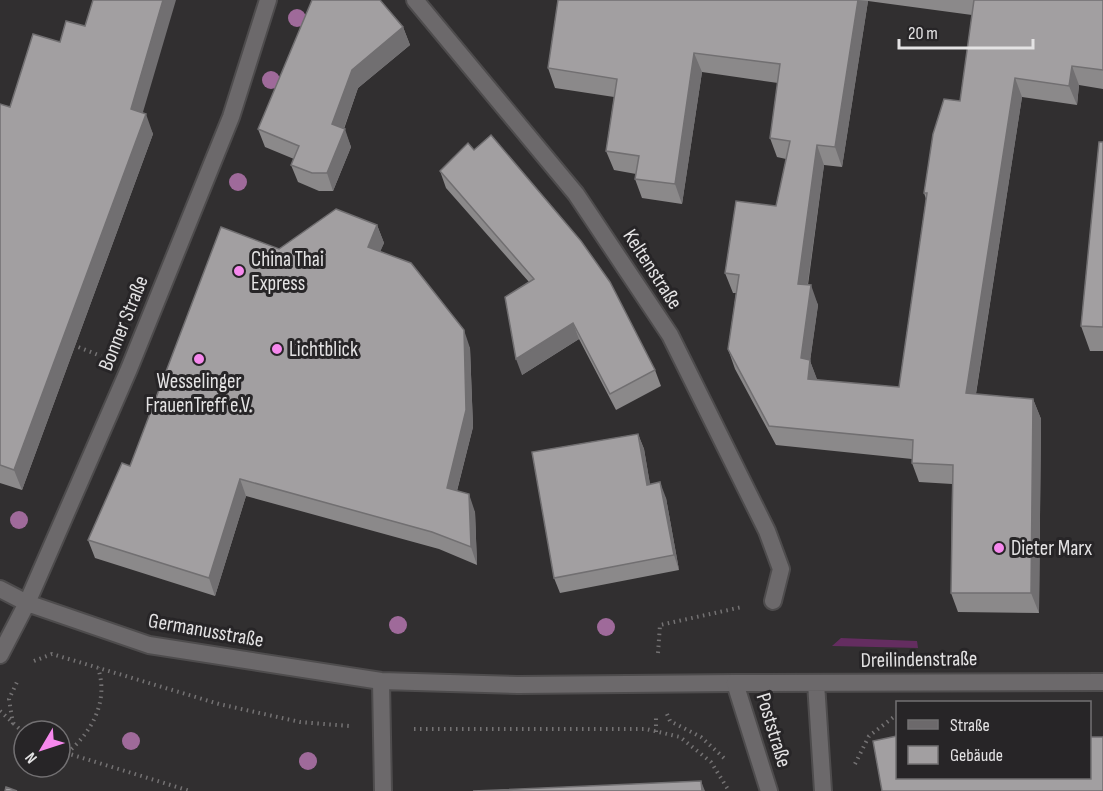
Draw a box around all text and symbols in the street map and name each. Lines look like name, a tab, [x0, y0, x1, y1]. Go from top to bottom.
scale bar	[899, 12, 1032, 50]
text: 20 m	[908, 23, 938, 44]
street label: Keltenstraße	[618, 225, 688, 314]
place label: China Thai Express	[251, 247, 324, 296]
marker: China Thai Express	[232, 264, 246, 278]
street label: Bonner Straße	[93, 272, 154, 374]
place label: Lichtblick	[289, 337, 358, 362]
marker: Lichtblick	[270, 342, 284, 356]
marker: Wesselinger FrauenTreff e.V.	[192, 352, 206, 366]
place label: Wesselinger FrauenTreff e.V.	[146, 369, 252, 418]
place label: Dieter Marx	[1011, 536, 1092, 561]
marker: Dieter Marx	[992, 541, 1006, 555]
street label: Germanusstraße	[146, 608, 266, 653]
street label: Dreilindenstraße	[860, 646, 978, 673]
street label: Poststraße	[750, 690, 797, 770]
legend	[896, 701, 1091, 779]
text: Straße	[950, 715, 990, 736]
north arrow	[12, 719, 72, 779]
text: Gebäude	[950, 745, 1003, 766]
text: N	[21, 748, 42, 767]

